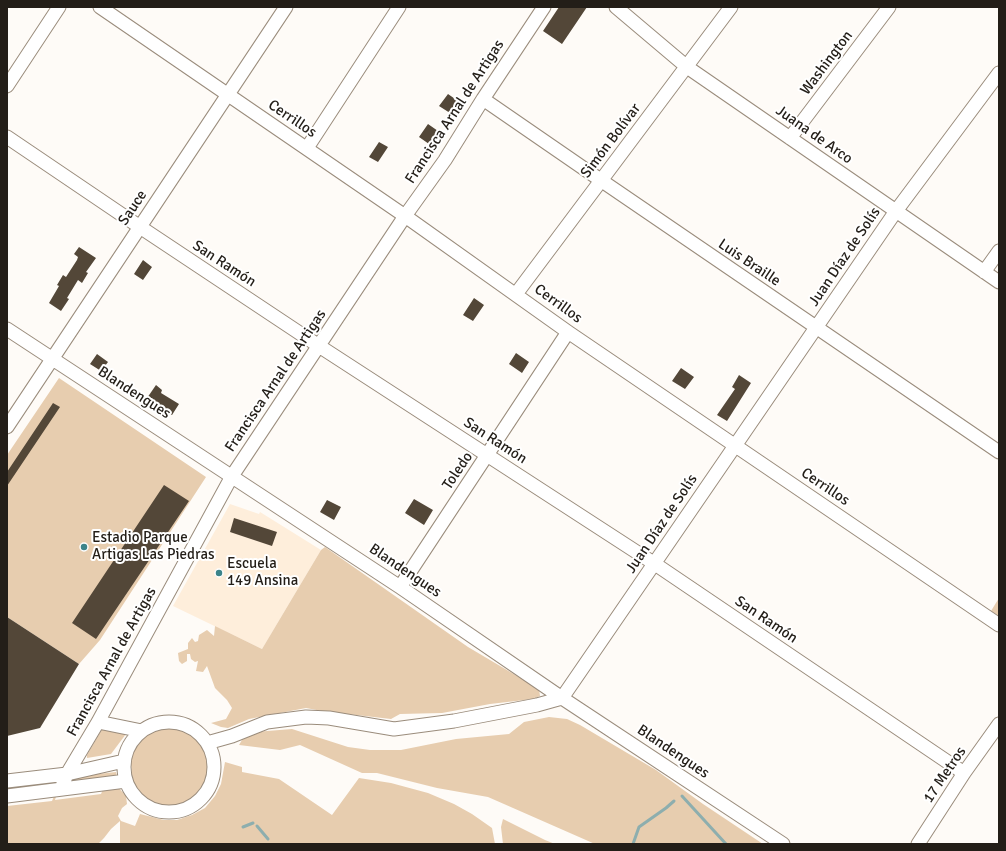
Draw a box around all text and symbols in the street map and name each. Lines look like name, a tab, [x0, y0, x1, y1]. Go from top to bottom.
street label: Washington	[797, 27, 857, 99]
street label: Francisca Arnal de Artigas	[402, 37, 508, 187]
street label: Cerrillos	[264, 96, 320, 142]
street label: Simón Bolívar	[577, 100, 645, 182]
street label: Juana de Arco	[772, 102, 856, 168]
street label: Sauce	[115, 187, 151, 229]
street label: Juan Díaz de Solís	[805, 204, 885, 310]
street label: Luis Braille	[714, 236, 784, 290]
street label: San Ramón	[189, 237, 259, 291]
street label: Cerrillos	[531, 281, 585, 327]
street label: Francisca Arnal de Artigas	[222, 306, 330, 456]
street label: Blandengues	[94, 363, 174, 423]
street label: San Ramón	[460, 414, 530, 468]
street label: Toledo	[439, 449, 477, 493]
street label: Cerrillos	[797, 464, 853, 510]
street label: Juan Díaz de Solís	[622, 471, 702, 577]
place label: Estadio Parque Artigas Las Piedras	[92, 529, 215, 564]
street label: Blandengues	[366, 540, 444, 602]
marker: Estadio Parque Artigas Las Piedras	[79, 542, 89, 552]
place label: Escuela 149 Ansina	[227, 555, 298, 590]
marker: Escuela 149 Ansina	[214, 568, 224, 578]
street label: Francisca Arnal de Artigas	[63, 584, 161, 740]
street label: San Ramón	[731, 592, 801, 648]
street label: Blandengues	[634, 721, 712, 783]
street label: 17 Metros	[920, 743, 970, 807]

